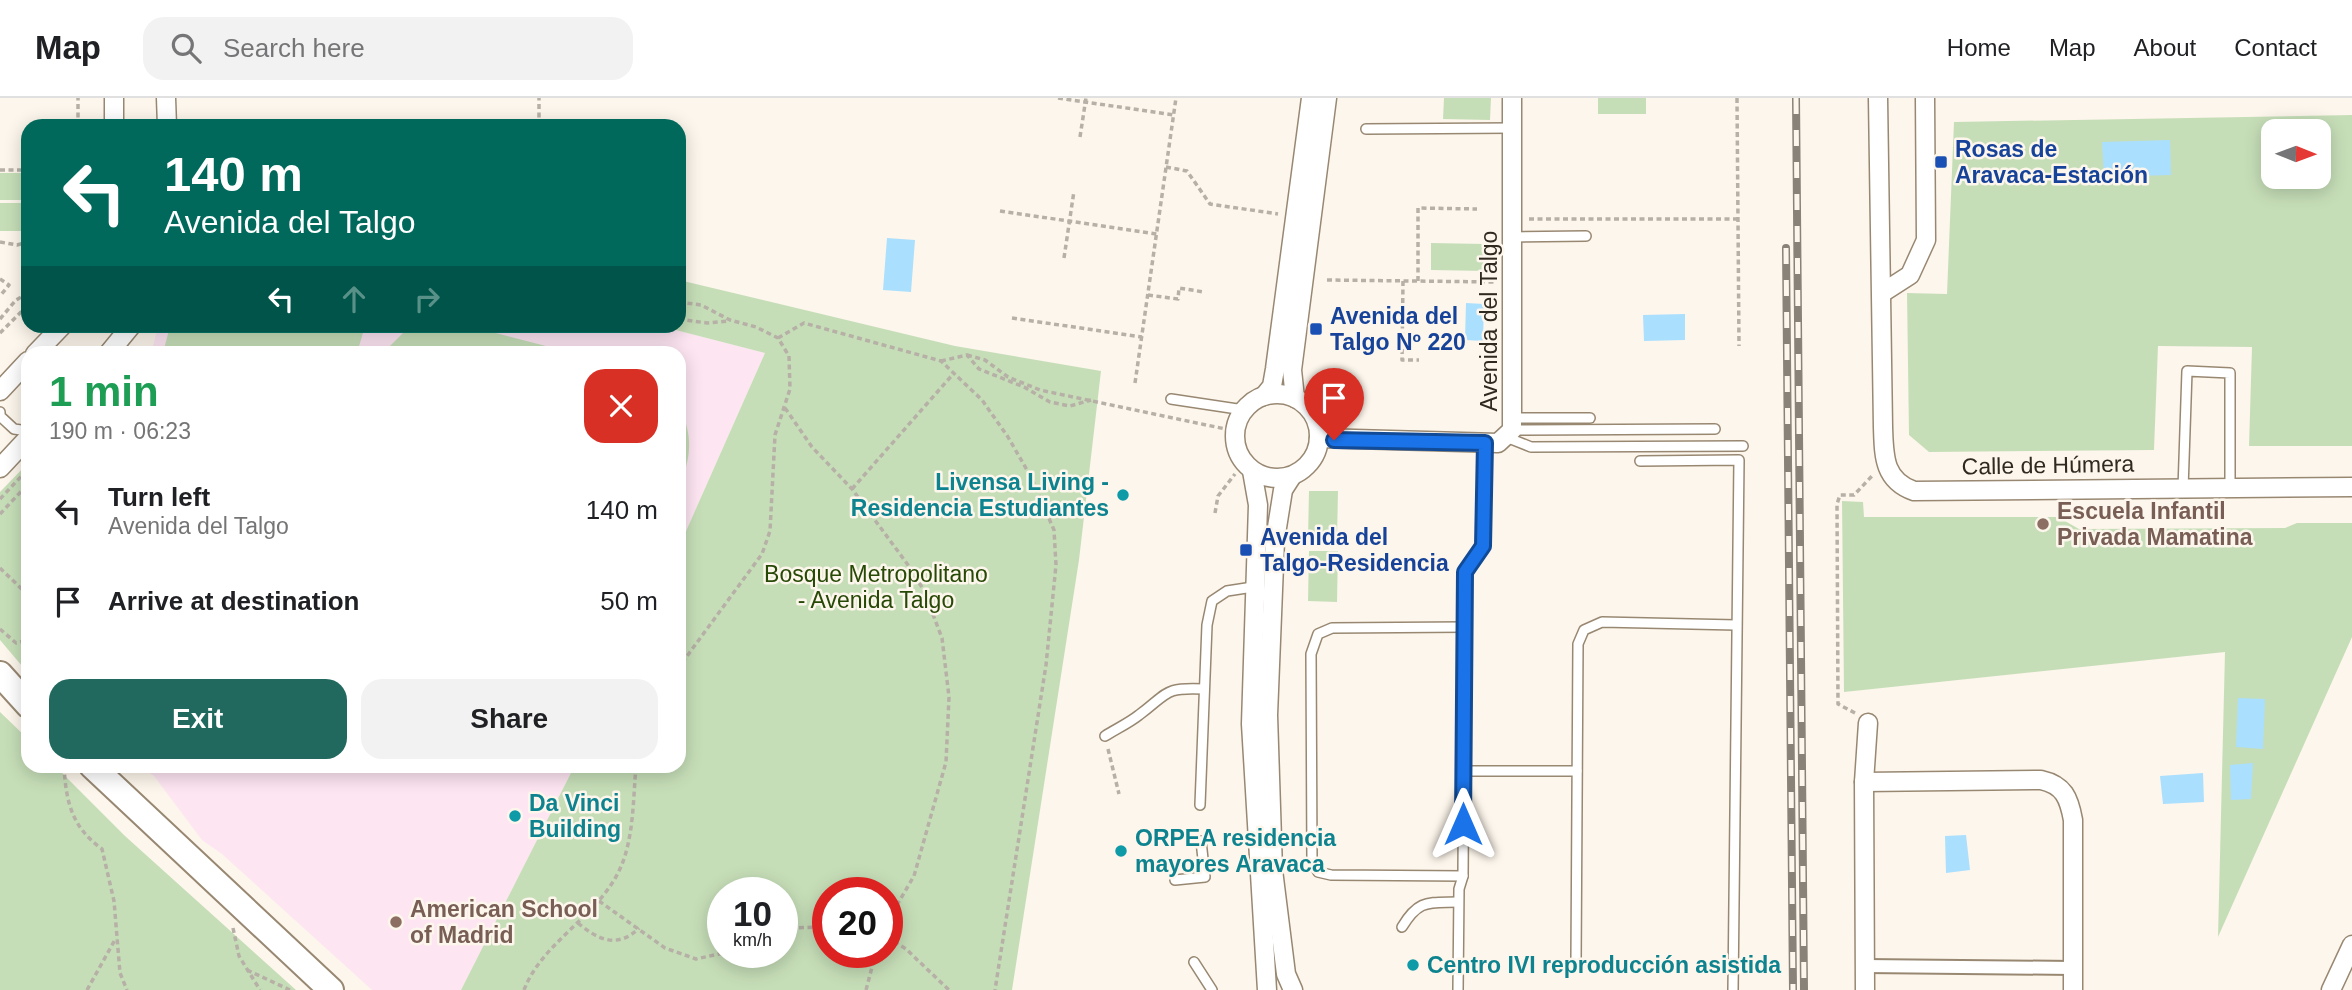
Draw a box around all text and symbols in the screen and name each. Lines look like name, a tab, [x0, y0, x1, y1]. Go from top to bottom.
search box	[143, 17, 633, 80]
text: Map	[35, 29, 101, 66]
icon: search	[167, 29, 205, 67]
text: Search here	[223, 33, 365, 63]
text: Home	[1947, 34, 2011, 61]
text: Map	[2049, 34, 2096, 61]
text: About	[2134, 34, 2196, 61]
text: Contact	[2234, 34, 2317, 61]
north arrow	[2261, 119, 2331, 189]
map controls	[2261, 119, 2331, 189]
place label: Rosas de Aravaca-Estación	[1955, 136, 2148, 188]
icon: left	[49, 147, 140, 238]
text: 140 m	[164, 147, 303, 201]
marker: Rosas de Aravaca-Estación	[1933, 154, 1949, 170]
text: Avenida del Talgo	[164, 204, 415, 240]
street label: Avenida del Talgo	[1476, 231, 1502, 411]
icon: left	[262, 280, 300, 318]
icon: ahead	[335, 280, 373, 318]
icon: right	[408, 280, 446, 318]
place label: Avenida del Talgo Nº 220	[1330, 303, 1466, 355]
marker: Avenida del Talgo Nº 220	[1308, 321, 1324, 337]
text: 1 min	[49, 368, 159, 415]
pin	[1304, 368, 1364, 440]
button: close	[584, 369, 658, 443]
icon: arrive	[1315, 379, 1353, 417]
text: 190 m · 06:23	[49, 418, 191, 444]
street label: Calle de Húmera	[1961, 450, 2135, 480]
place label: Livensa Living - Residencia Estudiantes	[851, 469, 1109, 521]
text: Turn left	[108, 482, 210, 512]
marker: Livensa Living - Residencia Estudiantes	[1115, 487, 1131, 503]
icon: left	[49, 492, 87, 530]
text: 140 m	[586, 495, 658, 525]
place label: Escuela Infantil Privada Mamatina	[2057, 498, 2253, 550]
text: Avenida del Talgo	[108, 513, 289, 539]
marker: Escuela Infantil Privada Mamatina	[2035, 516, 2051, 532]
place label: Avenida del Talgo-Residencia	[1260, 524, 1449, 576]
marker: Avenida del Talgo-Residencia	[1238, 542, 1254, 558]
park label: Bosque Metropolitano - Avenida Talgo	[764, 561, 988, 613]
icon: arrive	[49, 583, 87, 621]
text: Arrive at destination	[108, 586, 359, 616]
text: 50 m	[600, 586, 658, 616]
button: Exit	[49, 679, 347, 759]
button: Share	[361, 679, 658, 759]
position arrow	[1426, 787, 1500, 861]
place label: Da Vinci Building	[529, 790, 621, 842]
marker: Da Vinci Building	[507, 808, 523, 824]
place label: ORPEA residencia mayores Aravaca	[1135, 825, 1336, 877]
marker: ORPEA residencia mayores Aravaca	[1113, 843, 1129, 859]
speed limit sign: 20	[812, 877, 903, 968]
text: 10	[733, 894, 772, 933]
place label: American School of Madrid	[410, 896, 598, 948]
marker: American School of Madrid	[388, 914, 404, 930]
text: km/h	[733, 930, 772, 950]
place label: Centro IVI reproducción asistida	[1427, 952, 1781, 978]
marker: Centro IVI reproducción asistida	[1405, 957, 1421, 973]

